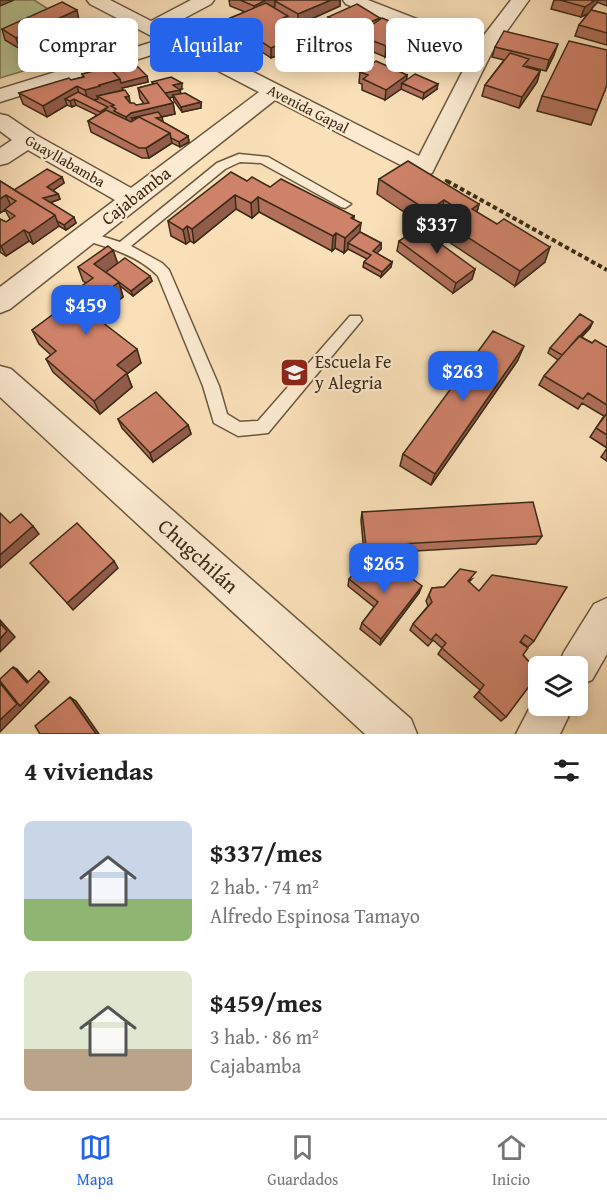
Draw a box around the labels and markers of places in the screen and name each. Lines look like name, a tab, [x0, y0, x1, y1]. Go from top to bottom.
pin: $337	[401, 204, 473, 255]
pin: $459	[50, 285, 122, 336]
place label: Escuela Fe y Alegria	[314, 348, 391, 396]
pin: $263	[427, 351, 499, 402]
school or university icon: Escuela Fe y Alegria	[278, 356, 310, 388]
pin: $265	[348, 543, 420, 594]

